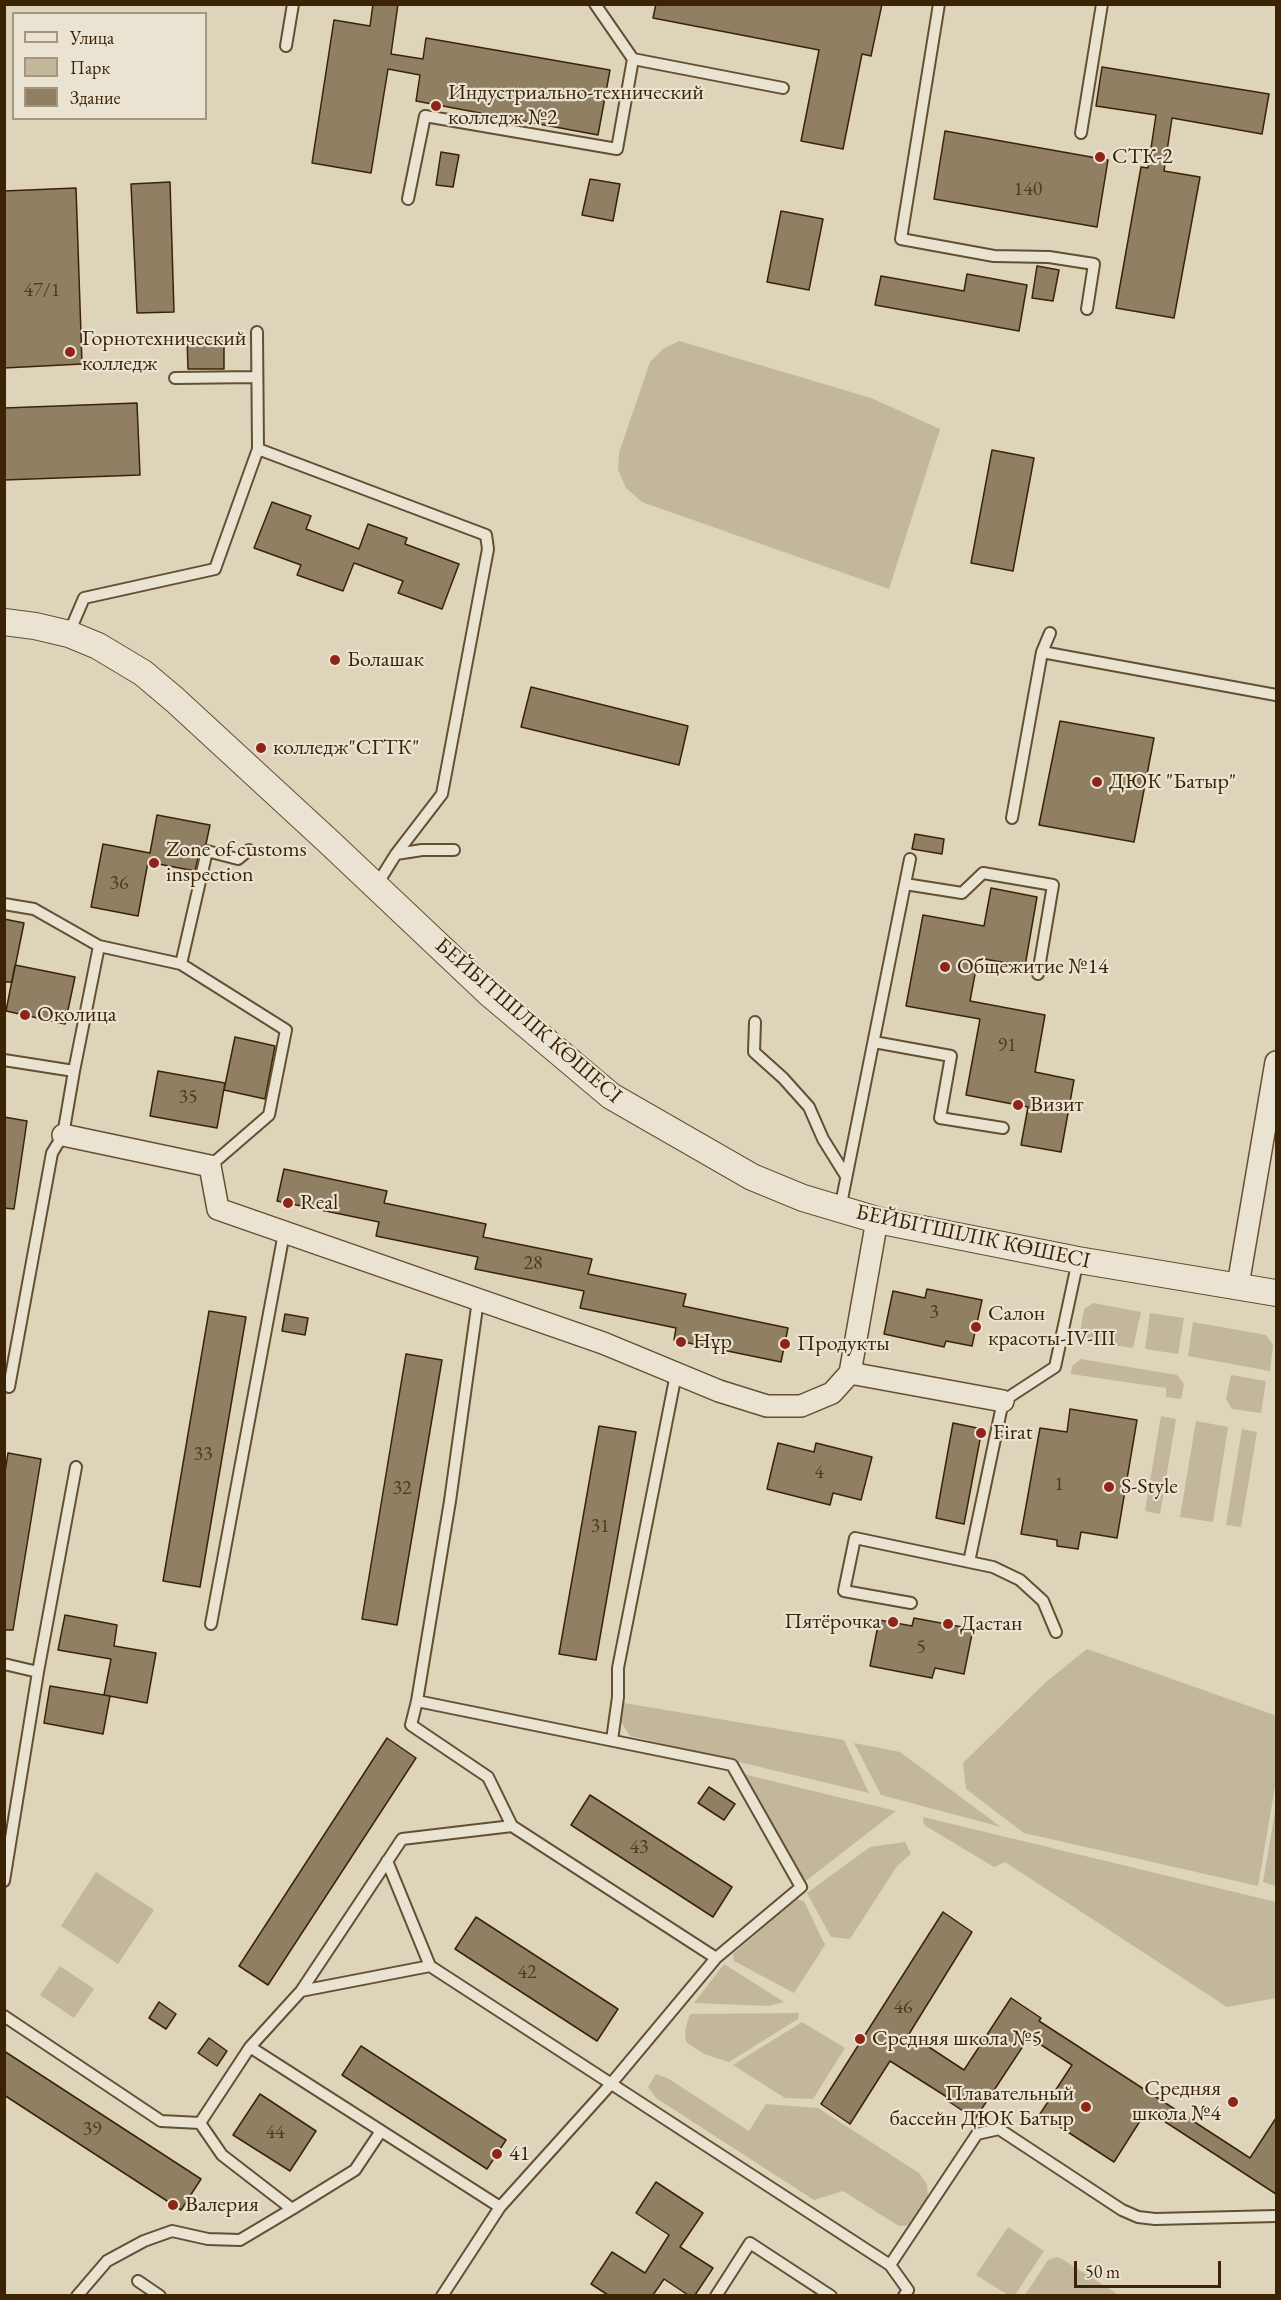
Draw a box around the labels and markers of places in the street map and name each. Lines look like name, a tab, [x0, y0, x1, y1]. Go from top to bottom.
place label: Индустриально-технический колледж №2	[448, 80, 704, 132]
marker: Индустриально-технический колледж №2	[429, 99, 443, 113]
place label: СТК-2	[1112, 144, 1173, 170]
marker: СТК-2	[1093, 150, 1107, 164]
place label: Горнотехнический колледж	[82, 326, 246, 378]
marker: Горнотехнический колледж	[63, 345, 77, 359]
place label: Болашак	[347, 647, 424, 673]
marker: Болашак	[328, 653, 342, 667]
place label: колледж"СГТК"	[273, 735, 419, 761]
marker: колледж"СГТК"	[254, 741, 268, 755]
place label: ДЮК "Батыр"	[1109, 769, 1236, 795]
marker: ДЮК "Батыр"	[1090, 775, 1104, 789]
place label: Zone of customs inspection	[166, 837, 307, 888]
marker: Zone of customs inspection	[147, 856, 161, 870]
place label: Общежитие №14	[957, 954, 1109, 980]
marker: Общежитие №14	[938, 960, 952, 974]
place label: Околица	[37, 1002, 116, 1028]
marker: Околица	[18, 1008, 32, 1022]
place label: Визит	[1030, 1092, 1084, 1118]
marker: Визит	[1011, 1098, 1025, 1112]
place label: Real	[300, 1190, 338, 1216]
marker: Real	[281, 1196, 295, 1210]
place label: Салон красоты-IV-III	[988, 1301, 1115, 1352]
marker: Салон красоты-IV-III	[969, 1320, 983, 1334]
place label: Нұр	[693, 1329, 732, 1355]
place label: Продукты	[797, 1331, 890, 1357]
marker: Нұр	[674, 1335, 688, 1349]
marker: Продукты	[778, 1337, 792, 1351]
place label: Firat	[993, 1420, 1033, 1446]
marker: Firat	[974, 1426, 988, 1440]
place label: S-Style	[1121, 1474, 1178, 1500]
marker: S-Style	[1102, 1480, 1116, 1494]
place label: Пятёрочка	[784, 1609, 881, 1635]
place label: Дастан	[960, 1611, 1023, 1637]
marker: Пятёрочка	[886, 1615, 900, 1629]
marker: Дастан	[941, 1617, 955, 1631]
place label: Средняя школа №5	[872, 2026, 1042, 2052]
marker: Средняя школа №5	[853, 2032, 867, 2046]
place label: Средняя школа №4	[1132, 2076, 1221, 2128]
place label: Плавательный бассейн ДЮК Батыр	[890, 2081, 1074, 2132]
marker: Средняя школа №4	[1226, 2095, 1240, 2109]
marker: Плавательный бассейн ДЮК Батыр	[1079, 2100, 1093, 2114]
place label: 41	[509, 2141, 530, 2167]
marker: 41	[490, 2147, 504, 2161]
place label: Валерия	[185, 2192, 259, 2218]
marker: Валерия	[166, 2198, 180, 2212]

